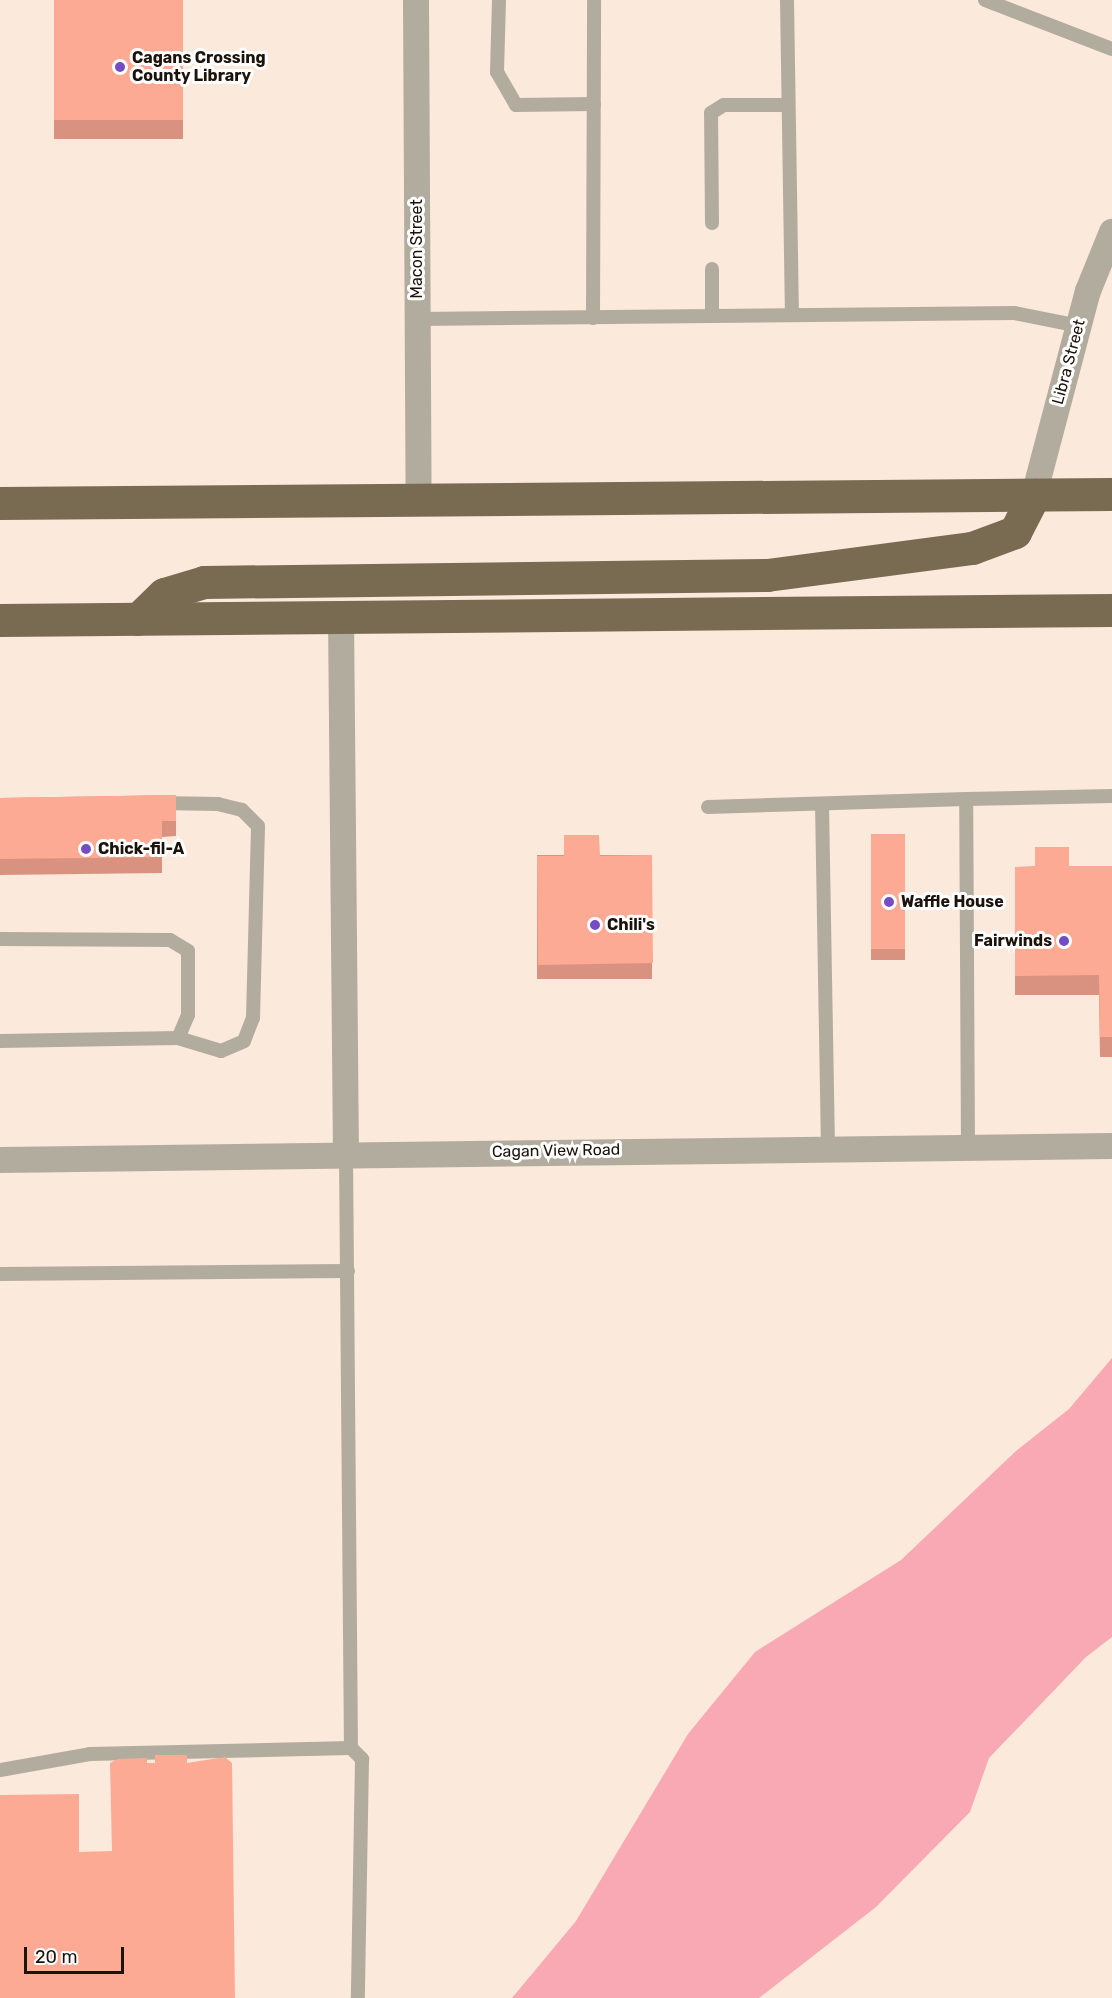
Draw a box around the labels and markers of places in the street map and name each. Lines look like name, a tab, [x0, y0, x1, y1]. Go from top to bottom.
place label: Cagans Crossing County Library	[132, 48, 266, 86]
marker: Cagans Crossing County Library	[113, 60, 127, 74]
place label: Chick-fil-A	[98, 839, 184, 859]
marker: Chick-fil-A	[79, 842, 93, 856]
place label: Waffle House	[901, 892, 1004, 912]
marker: Waffle House	[882, 895, 896, 909]
place label: Chili's	[607, 915, 655, 935]
marker: Chili's	[588, 918, 602, 932]
place label: Fairwinds	[974, 931, 1052, 951]
marker: Fairwinds	[1057, 934, 1071, 948]

